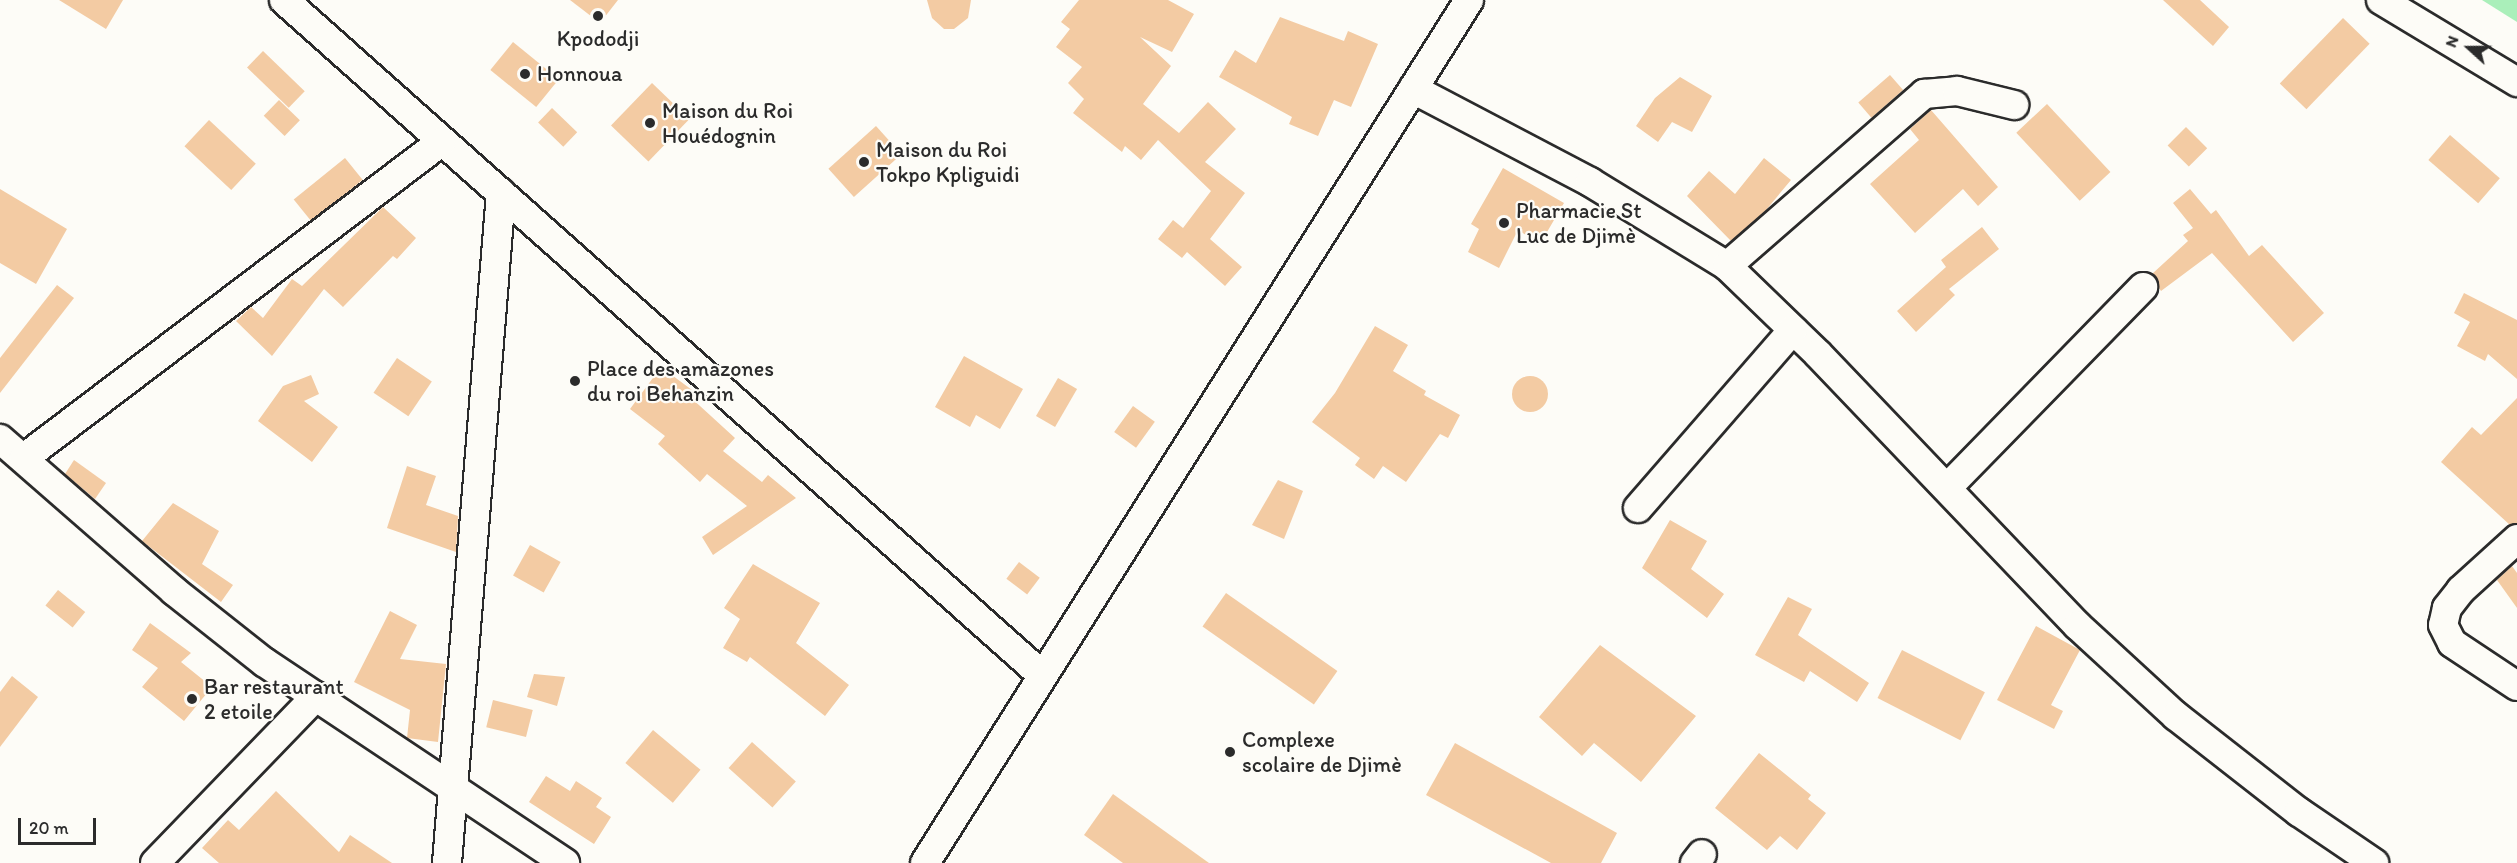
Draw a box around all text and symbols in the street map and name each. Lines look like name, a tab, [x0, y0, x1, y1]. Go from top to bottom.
marker: Kpododji	[591, 9, 605, 23]
north arrow	[2439, 18, 2499, 78]
place label: Kpododji	[557, 26, 639, 52]
text: N	[2441, 33, 2463, 50]
place label: Honnoua	[537, 61, 623, 87]
marker: Honnoua	[518, 67, 532, 81]
place label: Maison du Roi Houédognin	[662, 97, 793, 148]
marker: Maison du Roi Houédognin	[643, 116, 657, 130]
place label: Maison du Roi Tokpo Kpliguidi	[876, 136, 1020, 188]
marker: Maison du Roi Tokpo Kpliguidi	[857, 155, 871, 169]
place label: Pharmacie St Luc de Djimè	[1516, 197, 1641, 248]
marker: Pharmacie St Luc de Djimè	[1497, 216, 1511, 230]
place label: Place des amazones du roi Behanzin	[587, 355, 775, 406]
marker: Place des amazones du roi Behanzin	[568, 374, 582, 388]
place label: Bar restaurant 2 etoile	[204, 673, 344, 724]
marker: Bar restaurant 2 etoile	[185, 692, 199, 706]
place label: Complexe scolaire de Djimè	[1242, 726, 1401, 778]
marker: Complexe scolaire de Djimè	[1223, 745, 1237, 759]
scale bar	[21, 806, 99, 844]
text: 20 m	[29, 817, 69, 839]

